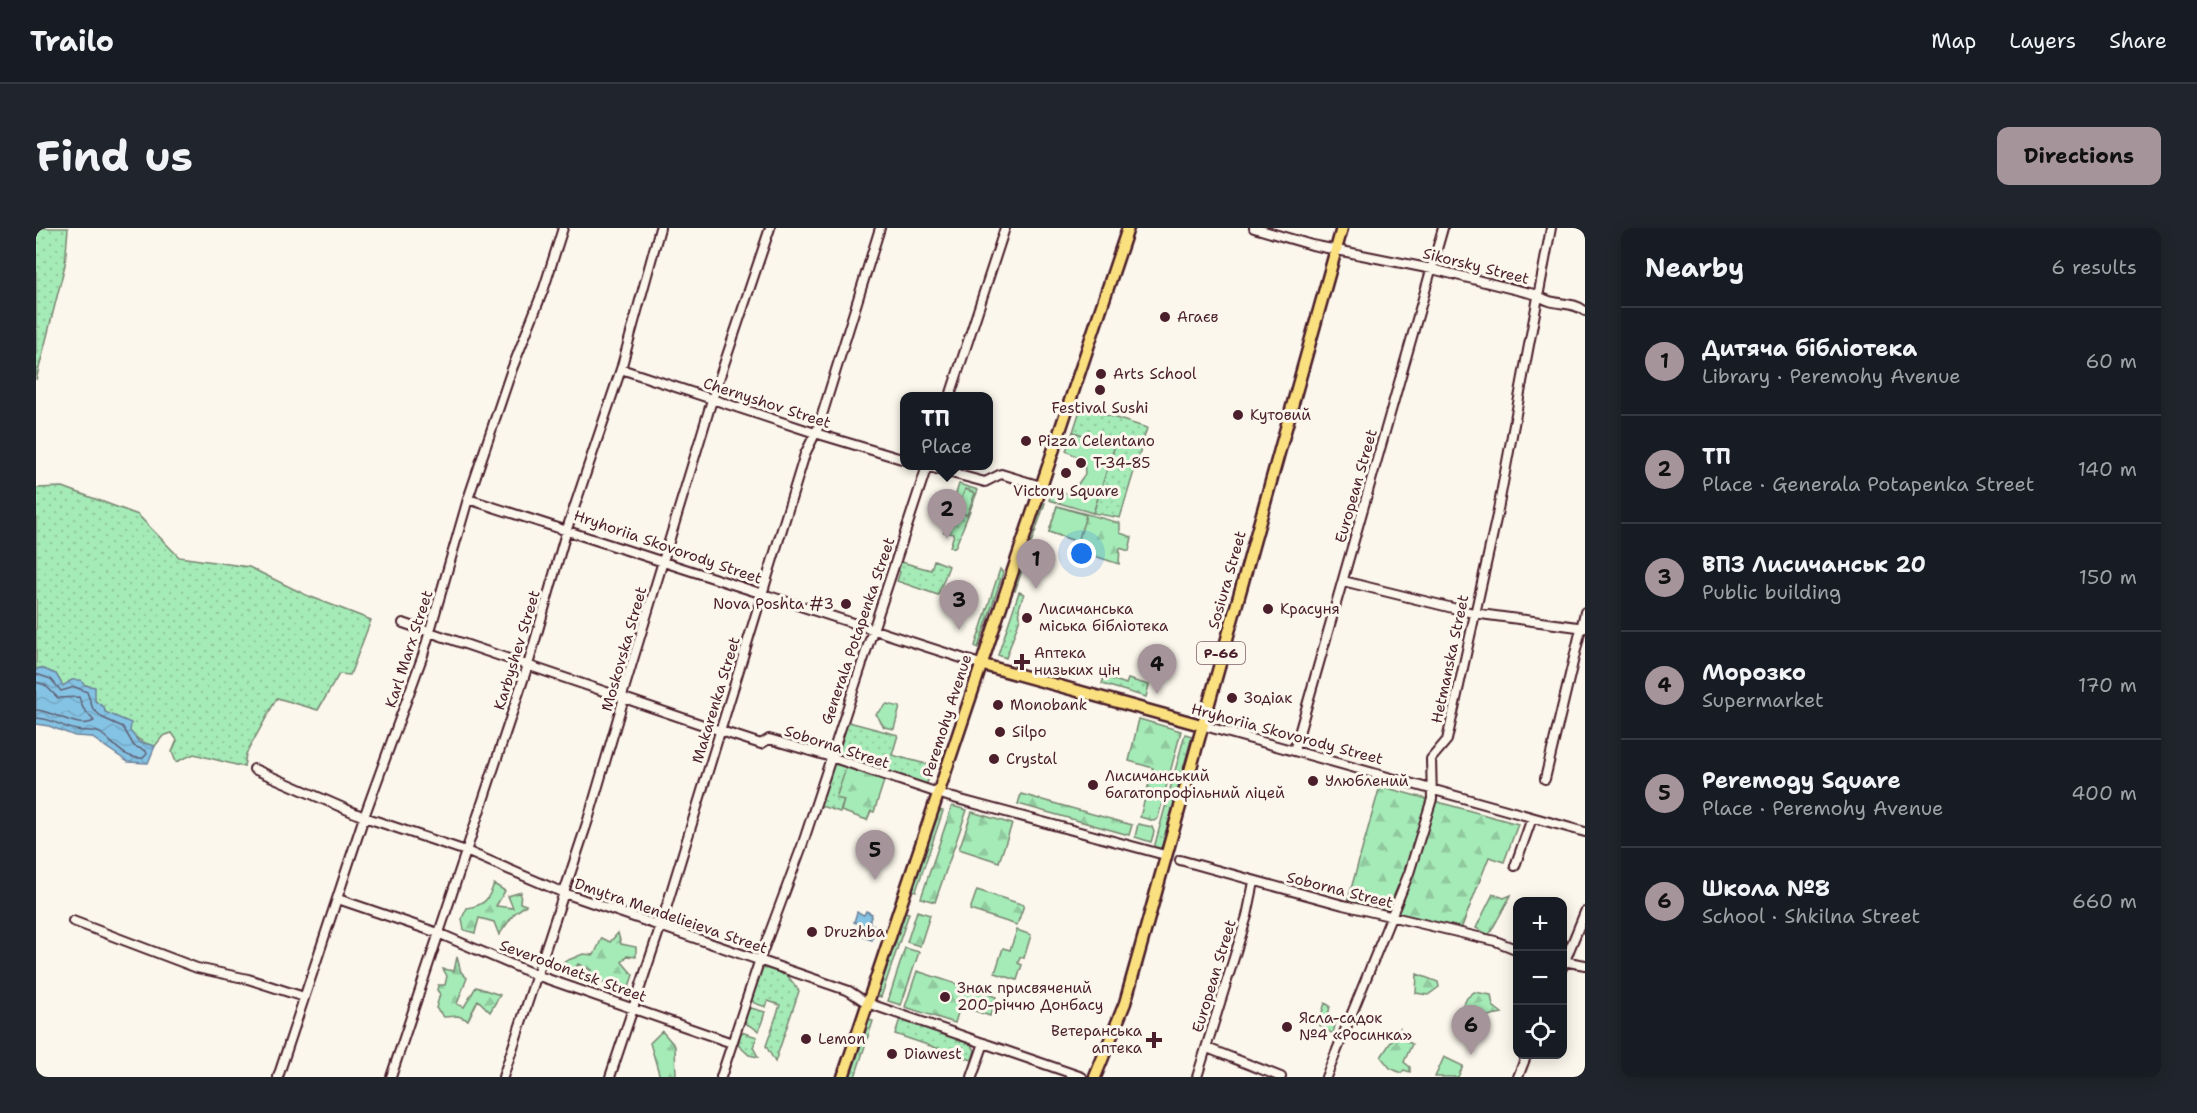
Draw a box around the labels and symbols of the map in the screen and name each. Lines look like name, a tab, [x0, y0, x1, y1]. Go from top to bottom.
street label: Sikorsky Street	[1421, 243, 1531, 289]
place label: Агаєв	[1177, 307, 1219, 327]
marker: Агаєв	[1158, 310, 1172, 324]
place label: Arts School	[1113, 364, 1197, 384]
marker: Arts School	[1094, 367, 1108, 381]
street label: Chernyshov Street	[701, 373, 833, 433]
marker: Festival Sushi	[1093, 383, 1107, 397]
place label: Festival Sushi	[1051, 398, 1149, 418]
place label: Кутовий	[1250, 405, 1311, 425]
marker: Кутовий	[1231, 408, 1245, 422]
street label: European Street	[1330, 427, 1382, 545]
place label: Pizza Celentano	[1038, 431, 1155, 451]
marker: Pizza Celentano	[1019, 434, 1033, 448]
place label: Т-34-85	[1093, 453, 1151, 473]
marker: Т-34-85	[1074, 456, 1088, 470]
marker: Victory Square	[1059, 466, 1073, 480]
place label: Victory Square	[1013, 481, 1119, 501]
pin: 2	[928, 490, 966, 539]
street label: Hryhoriia Skovorody Street	[571, 505, 765, 589]
street label: Sosiura Street	[1203, 528, 1251, 632]
street label: Generala Potapenka Street	[817, 535, 899, 727]
your location	[1067, 539, 1096, 568]
pin: 1	[1016, 540, 1056, 589]
pin: 3	[940, 580, 978, 630]
street label: Moskovska Street	[597, 584, 651, 714]
street label: Karl Marx Street	[381, 588, 437, 710]
street label: Karbyshev Street	[489, 588, 545, 712]
street label: Hetmanska Street	[1427, 593, 1473, 725]
place label: Nova Poshta #3	[713, 594, 834, 614]
marker: Nova Poshta #3	[839, 597, 853, 611]
place label: Лисичанська мiська бiблiотека	[1039, 599, 1169, 636]
place label: Красуня	[1280, 599, 1340, 619]
marker: Красуня	[1261, 602, 1275, 616]
marker: Лисичанська мiська бiблiотека	[1020, 611, 1034, 625]
street label: Makarenka Street	[687, 634, 745, 766]
road number: Р-66	[1197, 642, 1245, 664]
place label: Аптека низьких цін	[1034, 643, 1120, 680]
pin: 4	[1138, 644, 1176, 694]
street label: Peremohy Avenue	[918, 652, 976, 780]
marker: Аптека низьких цін	[1015, 655, 1029, 669]
place label: Зодіак	[1244, 688, 1292, 708]
marker: Зодіак	[1225, 691, 1239, 705]
place label: Monobank	[1010, 695, 1087, 715]
marker: Monobank	[991, 698, 1005, 712]
street label: Hryhoriia Skovorody Street	[1189, 699, 1385, 769]
street label: Soborna Street	[782, 721, 892, 773]
place label: Silpo	[1012, 722, 1047, 742]
marker: Silpo	[993, 725, 1007, 739]
place label: Crystal	[1006, 749, 1057, 769]
marker: Crystal	[987, 752, 1001, 766]
place label: Лисичанський багатопрофільний ліцей	[1105, 766, 1285, 803]
place label: Улюблений	[1325, 771, 1409, 791]
marker: Улюблений	[1306, 774, 1320, 788]
marker: Лисичанський багатопрофільний ліцей	[1086, 778, 1100, 792]
pin: 5	[856, 830, 894, 880]
street label: Soborna Street	[1285, 867, 1395, 913]
street label: Dmytra Mendelieieva Street	[572, 874, 770, 958]
street label: European Street	[1187, 917, 1241, 1035]
place label: Druzhba	[824, 922, 885, 942]
marker: Druzhba	[805, 925, 819, 939]
street label: Severodonetsk Street	[497, 935, 649, 1007]
place label: Знак присвячений 200-річчю Донбасу	[957, 978, 1103, 1015]
marker: Знак присвячений 200-річчю Донбасу	[938, 990, 952, 1004]
pin: 6	[1452, 1006, 1490, 1055]
place label: Ясла-садок №4 «Росинка»	[1299, 1008, 1412, 1045]
marker: Ясла-садок №4 «Росинка»	[1280, 1020, 1294, 1034]
place label: Ветеранська аптека	[1051, 1021, 1143, 1058]
place label: Lemon	[818, 1029, 865, 1049]
marker: Lemon	[799, 1032, 813, 1046]
marker: Ветеранська аптека	[1147, 1033, 1161, 1047]
place label: Diawest	[904, 1044, 962, 1064]
marker: Diawest	[885, 1047, 899, 1061]

